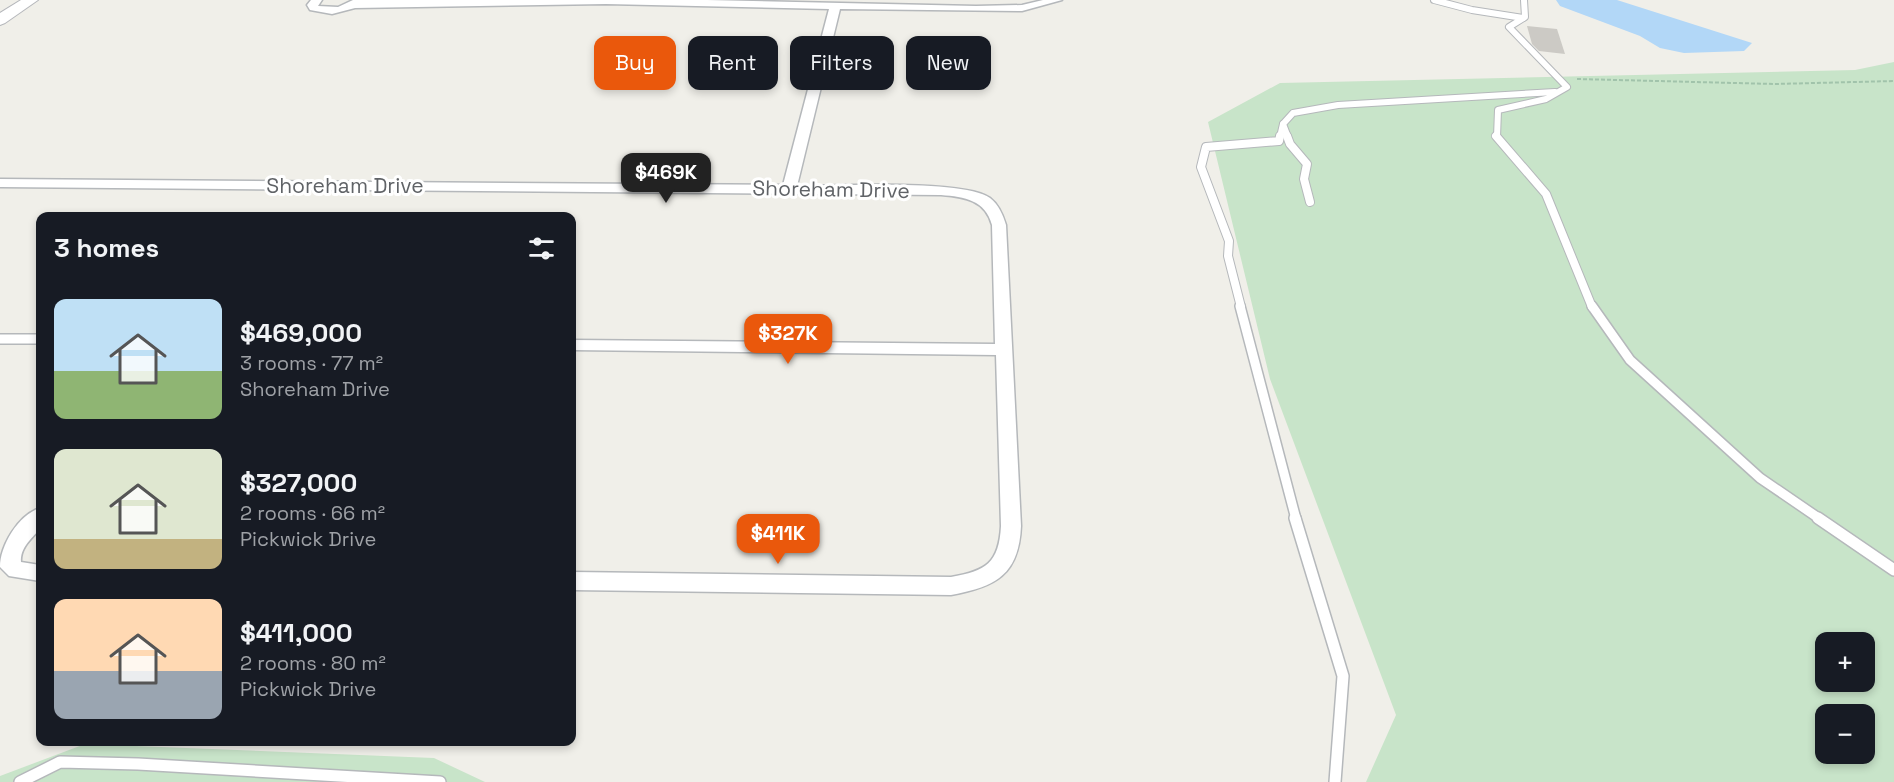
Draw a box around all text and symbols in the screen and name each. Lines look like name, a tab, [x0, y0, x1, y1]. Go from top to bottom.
chip: Buy	[594, 36, 676, 90]
chip: Rent	[688, 36, 778, 90]
chip: Filters	[790, 36, 894, 90]
chip: New	[906, 36, 991, 90]
pin: $469K	[624, 153, 708, 204]
text: $469K	[635, 159, 697, 185]
street label: Shoreham Drive	[266, 172, 424, 199]
street label: Shoreham Drive	[752, 174, 910, 204]
text: 3 homes	[54, 231, 159, 265]
icon: filters	[525, 232, 558, 265]
pin: $327K	[746, 314, 830, 365]
text: $469,000	[240, 316, 362, 350]
text: $327K	[758, 320, 818, 346]
icon: home	[102, 323, 174, 395]
text: 3 rooms · 77 m²	[240, 350, 383, 376]
text: Shoreham Drive	[240, 376, 390, 402]
text: $327,000	[240, 466, 357, 500]
icon: home	[102, 473, 174, 545]
text: 2 rooms · 66 m²	[240, 500, 385, 526]
pin: $411K	[736, 514, 820, 565]
text: $411K	[751, 520, 805, 546]
text: Pickwick Drive	[240, 526, 376, 552]
text: $411,000	[240, 616, 353, 650]
icon: home	[102, 623, 174, 695]
map controls	[1815, 632, 1875, 764]
button: +	[1815, 632, 1875, 692]
text: 2 rooms · 80 m²	[240, 650, 386, 676]
text: Pickwick Drive	[240, 676, 376, 702]
button: −	[1815, 704, 1875, 764]

